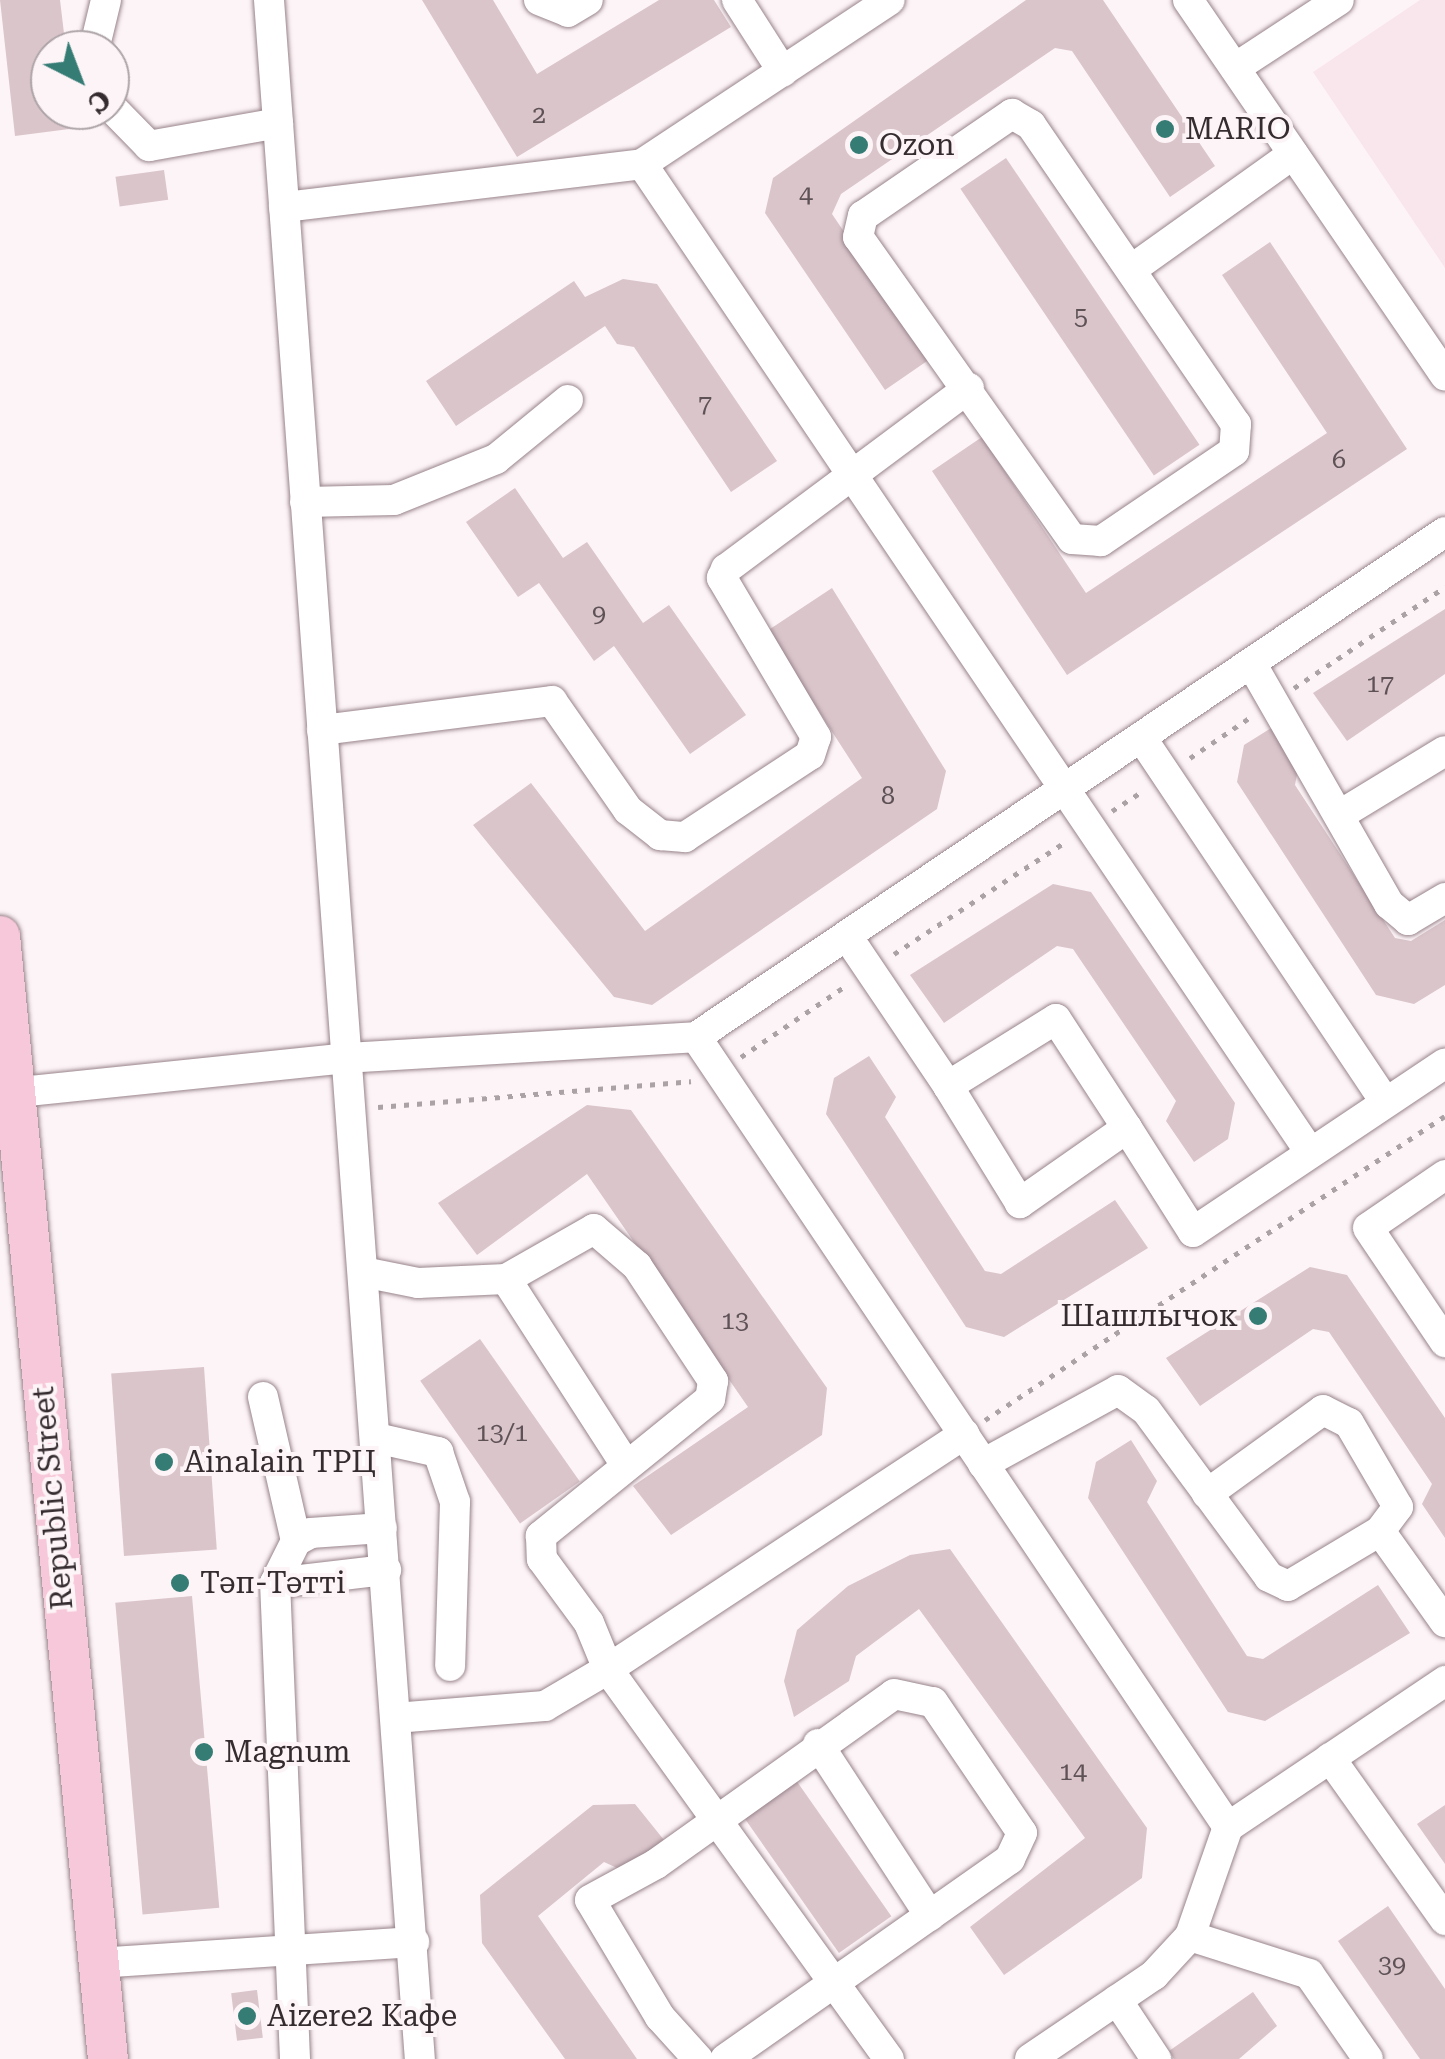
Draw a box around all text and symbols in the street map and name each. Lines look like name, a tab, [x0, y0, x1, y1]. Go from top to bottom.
north arrow	[30, 30, 130, 130]
text: С	[81, 82, 117, 120]
house number: 2	[532, 100, 546, 130]
place label: MARIO	[1185, 111, 1290, 147]
marker: MARIO	[1154, 118, 1176, 140]
place label: Ozon	[879, 127, 955, 163]
marker: Ozon	[848, 134, 870, 156]
house number: 4	[799, 180, 813, 210]
house number: 5	[1074, 302, 1088, 332]
house number: 7	[698, 389, 712, 419]
house number: 6	[1332, 445, 1346, 475]
house number: 9	[592, 599, 606, 629]
house number: 17	[1366, 669, 1394, 699]
house number: 8	[881, 781, 895, 811]
place label: Шашлычок	[1060, 1298, 1238, 1334]
marker: Шашлычок	[1247, 1305, 1269, 1327]
house number: 13	[721, 1306, 749, 1336]
street label: Republic Street	[25, 1385, 81, 1611]
house number: 13/1	[476, 1418, 528, 1448]
place label: Ainalain ТРЦ	[184, 1444, 376, 1480]
marker: Ainalain ТРЦ	[153, 1451, 175, 1473]
place label: Тәп-Тәтті	[200, 1565, 345, 1601]
marker: Тәп-Тәтті	[169, 1572, 191, 1594]
place label: Magnum	[224, 1734, 351, 1770]
marker: Magnum	[193, 1741, 215, 1763]
house number: 14	[1059, 1757, 1087, 1787]
house number: 39	[1378, 1950, 1406, 1980]
place label: Aizere2 Кафе	[267, 1998, 457, 2034]
marker: Aizere2 Кафе	[236, 2005, 258, 2027]

